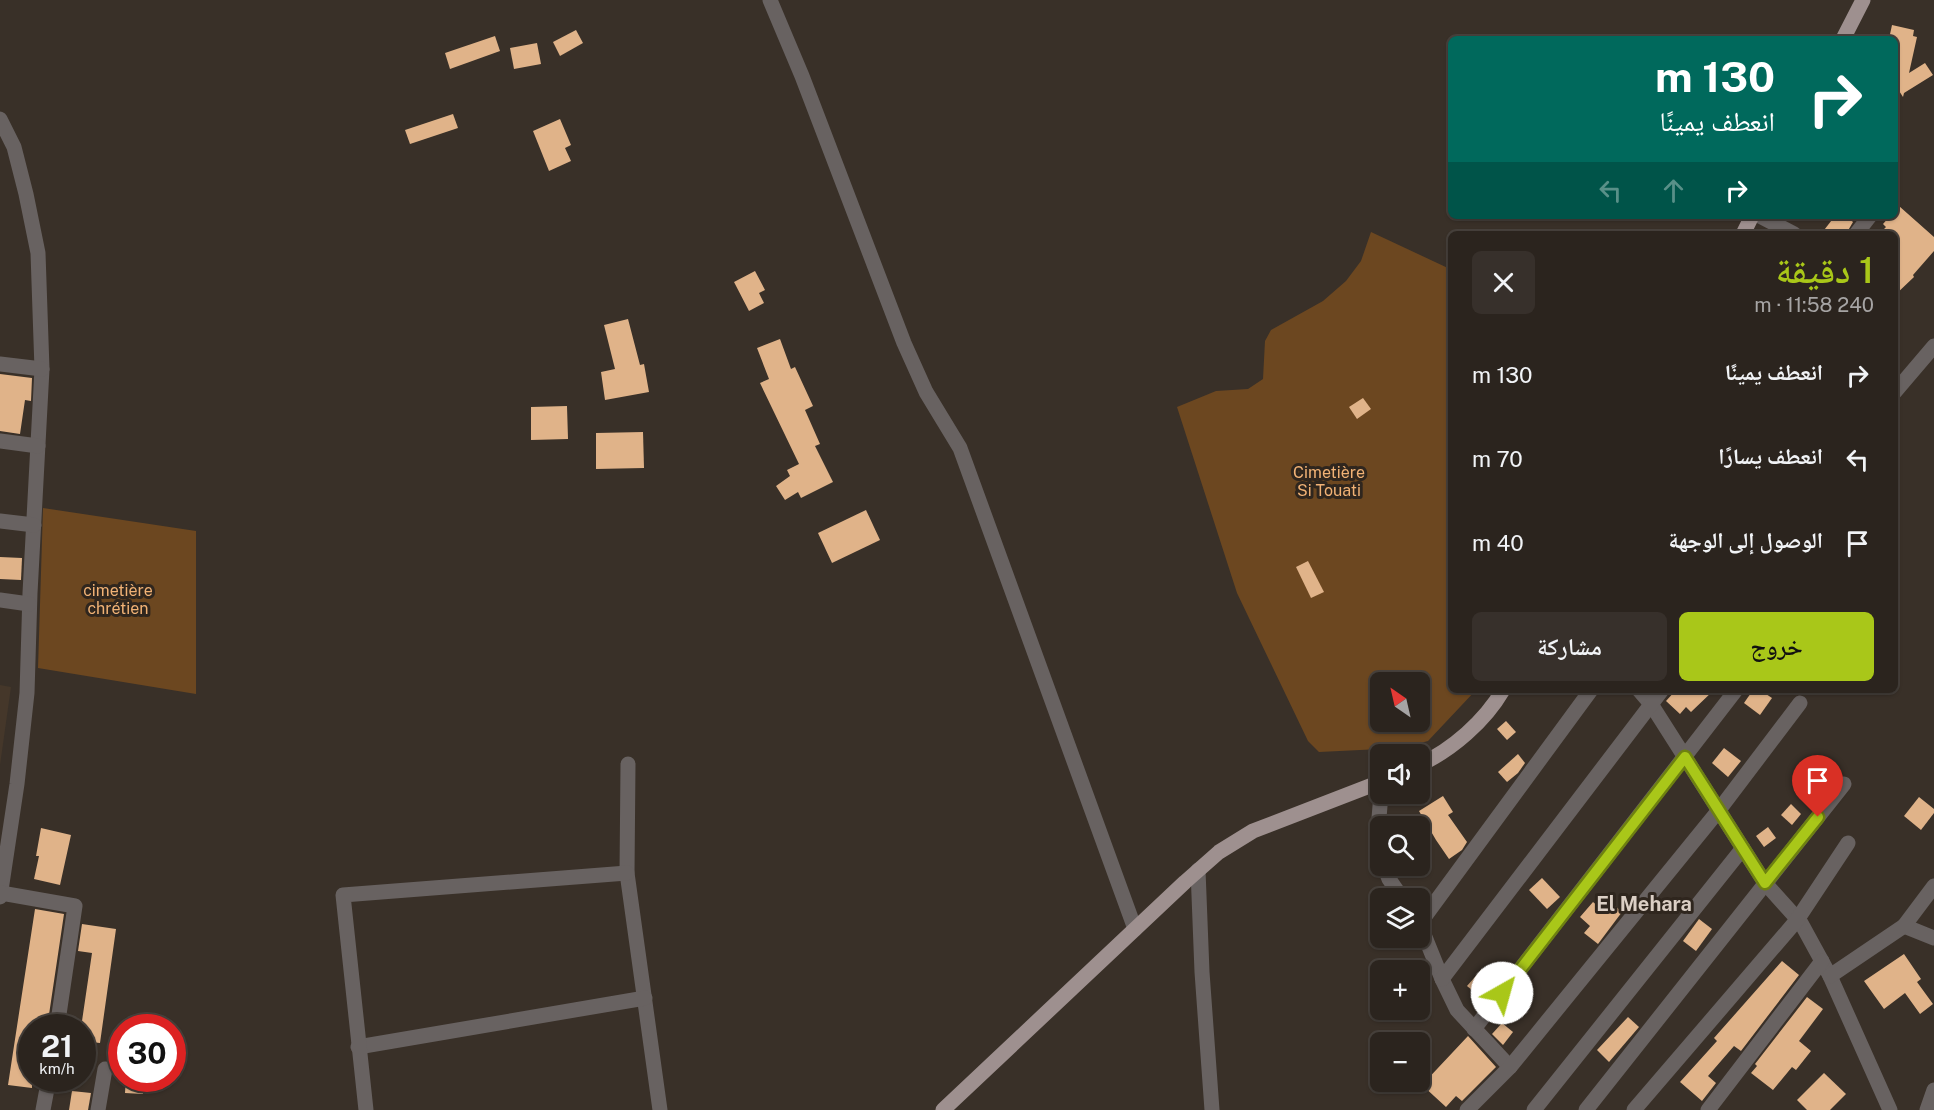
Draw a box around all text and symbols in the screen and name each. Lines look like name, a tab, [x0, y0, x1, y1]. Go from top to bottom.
text: 130 m	[1655, 52, 1775, 101]
icon: right	[1796, 60, 1874, 138]
text: انعطف يمينًا	[1660, 105, 1775, 137]
icon: left	[1594, 174, 1627, 207]
icon: ahead	[1657, 174, 1690, 207]
icon: right	[1720, 174, 1753, 207]
text: 1 دقيقة	[1776, 249, 1874, 291]
button: close	[1472, 251, 1535, 314]
text: 240 m · 11:58	[1754, 293, 1874, 317]
text: انعطف يمينًا	[1725, 359, 1823, 385]
icon: right	[1841, 359, 1874, 392]
text: 130 m	[1472, 362, 1533, 388]
text: انعطف يسارًا	[1718, 443, 1823, 469]
icon: left	[1841, 443, 1874, 476]
text: 70 m	[1472, 446, 1523, 472]
park label: Cimetière Si Touati	[1293, 463, 1365, 500]
text: الوصول إلى الوجهة	[1668, 527, 1823, 553]
icon: arrive	[1841, 527, 1874, 560]
text: 40 m	[1472, 530, 1524, 556]
park label: cimetière chrétien	[83, 581, 153, 618]
button: مشاركة	[1472, 612, 1667, 681]
button: خروج	[1679, 612, 1874, 681]
north arrow	[1370, 672, 1430, 732]
map controls	[1370, 672, 1430, 1092]
button: sound	[1370, 744, 1430, 804]
pin	[1792, 755, 1843, 817]
icon: arrive	[1801, 764, 1834, 797]
button: search	[1370, 816, 1430, 876]
button: layers	[1370, 888, 1430, 948]
district label: El Mehara	[1596, 892, 1692, 916]
button: +	[1370, 960, 1430, 1020]
position arrow	[1470, 961, 1534, 1025]
speed limit sign: 30	[108, 1014, 186, 1092]
text: 21	[41, 1028, 73, 1064]
button: −	[1370, 1032, 1430, 1092]
text: km/h	[39, 1060, 75, 1077]

